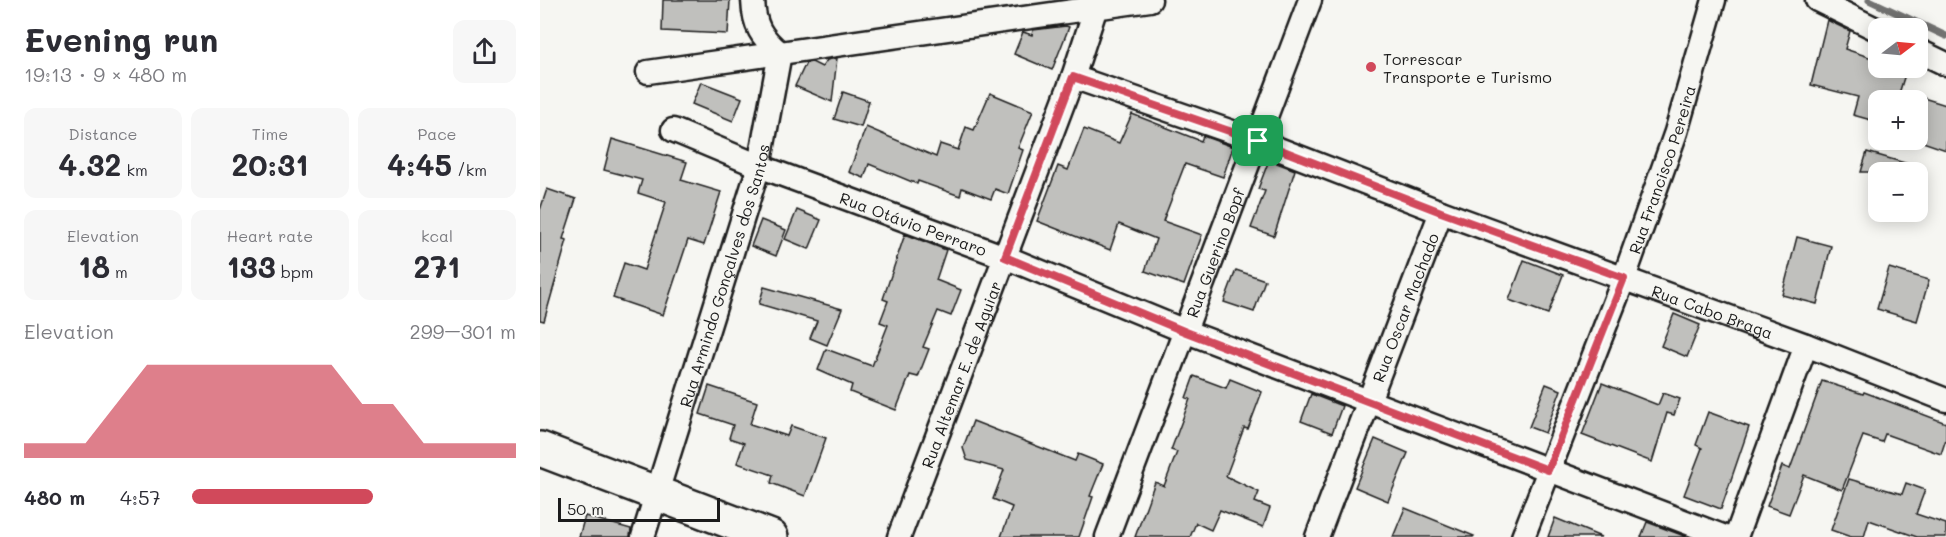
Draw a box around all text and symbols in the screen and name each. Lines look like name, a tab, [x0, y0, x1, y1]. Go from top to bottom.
text: Evening run	[24, 17, 218, 60]
north arrow	[1868, 18, 1928, 78]
map controls	[1868, 18, 1928, 222]
button: share	[453, 20, 516, 83]
place label: Torrescar Transporte e Turismo	[1383, 48, 1552, 87]
marker: Torrescar Transporte e Turismo	[1364, 60, 1378, 74]
text: 19:13 · 9 × 480 m	[24, 61, 187, 87]
street label: Rua Francisco Pereira	[1623, 83, 1699, 256]
button: +	[1868, 90, 1928, 150]
pin	[1232, 115, 1283, 166]
text: Distance	[69, 123, 137, 144]
text: Time	[252, 123, 288, 144]
text: Pace	[417, 123, 457, 144]
icon: arrive	[1241, 124, 1274, 157]
street label: Rua Armindo Gonçalves dos Santos	[674, 142, 773, 410]
text: 4.32	[58, 144, 121, 184]
text: 20:31	[232, 144, 308, 184]
text: 4:45	[387, 144, 452, 184]
text: km	[121, 159, 148, 180]
text: /km	[452, 159, 487, 180]
button: −	[1868, 162, 1928, 222]
street label: Rua Guerino Bopf	[1181, 184, 1249, 320]
street label: Rua Otávio Perraro	[837, 186, 990, 260]
text: Elevation	[67, 225, 139, 246]
text: Heart rate	[227, 225, 313, 246]
text: kcal	[421, 225, 453, 246]
street label: Rua Oscar Machado	[1367, 230, 1443, 385]
text: 18	[78, 246, 110, 286]
text: 133	[226, 246, 276, 286]
text: 271	[414, 246, 460, 286]
text: m	[110, 261, 128, 282]
text: bpm	[276, 261, 314, 282]
street label: Rua Altemar E. de Aguiar	[916, 278, 1005, 471]
street label: Rua Cabo Braga	[1649, 279, 1776, 343]
text: Elevation	[24, 318, 114, 344]
text: 299–301 m	[410, 318, 516, 344]
text: 480 m	[24, 484, 85, 510]
text: 4:57	[120, 484, 161, 510]
scale bar	[558, 495, 720, 522]
text: 50 m	[567, 498, 604, 519]

